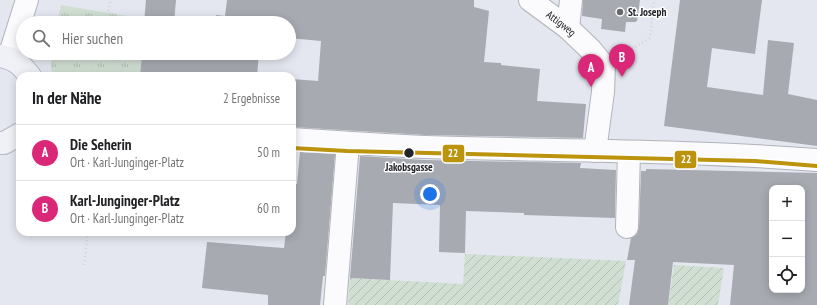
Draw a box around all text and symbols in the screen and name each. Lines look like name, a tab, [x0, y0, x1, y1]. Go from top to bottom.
place label: St. Joseph	[628, 5, 666, 19]
street label: Attigweg	[544, 7, 579, 39]
marker: St. Joseph	[615, 7, 625, 17]
search box	[16, 16, 296, 60]
icon: search	[30, 27, 52, 49]
text: Hier suchen	[62, 29, 123, 48]
pin: B	[609, 44, 635, 77]
pin: A	[578, 54, 604, 87]
text: In der Nähe	[32, 87, 102, 109]
text: 2 Ergebnisse	[223, 90, 280, 107]
text: Die Seherin	[70, 135, 132, 154]
text: A	[42, 144, 48, 161]
text: 50 m	[257, 144, 280, 161]
line badge: 22	[442, 144, 465, 163]
marker: Jakobsgasse	[402, 146, 416, 160]
text: 22	[448, 146, 458, 160]
line badge: 22	[674, 150, 697, 169]
text: 22	[681, 152, 691, 166]
text: Ort · Karl-Junginger-Platz	[70, 154, 184, 171]
place label: Jakobsgasse	[384, 160, 433, 174]
your location	[420, 184, 440, 204]
map controls	[769, 185, 805, 293]
button: +	[769, 185, 805, 221]
text: Karl-Junginger-Platz	[70, 191, 180, 210]
text: B	[42, 200, 48, 217]
text: 60 m	[257, 200, 280, 217]
text: Ort · Karl-Junginger-Platz	[70, 210, 184, 227]
button: −	[769, 221, 805, 257]
button: locate	[769, 257, 805, 293]

